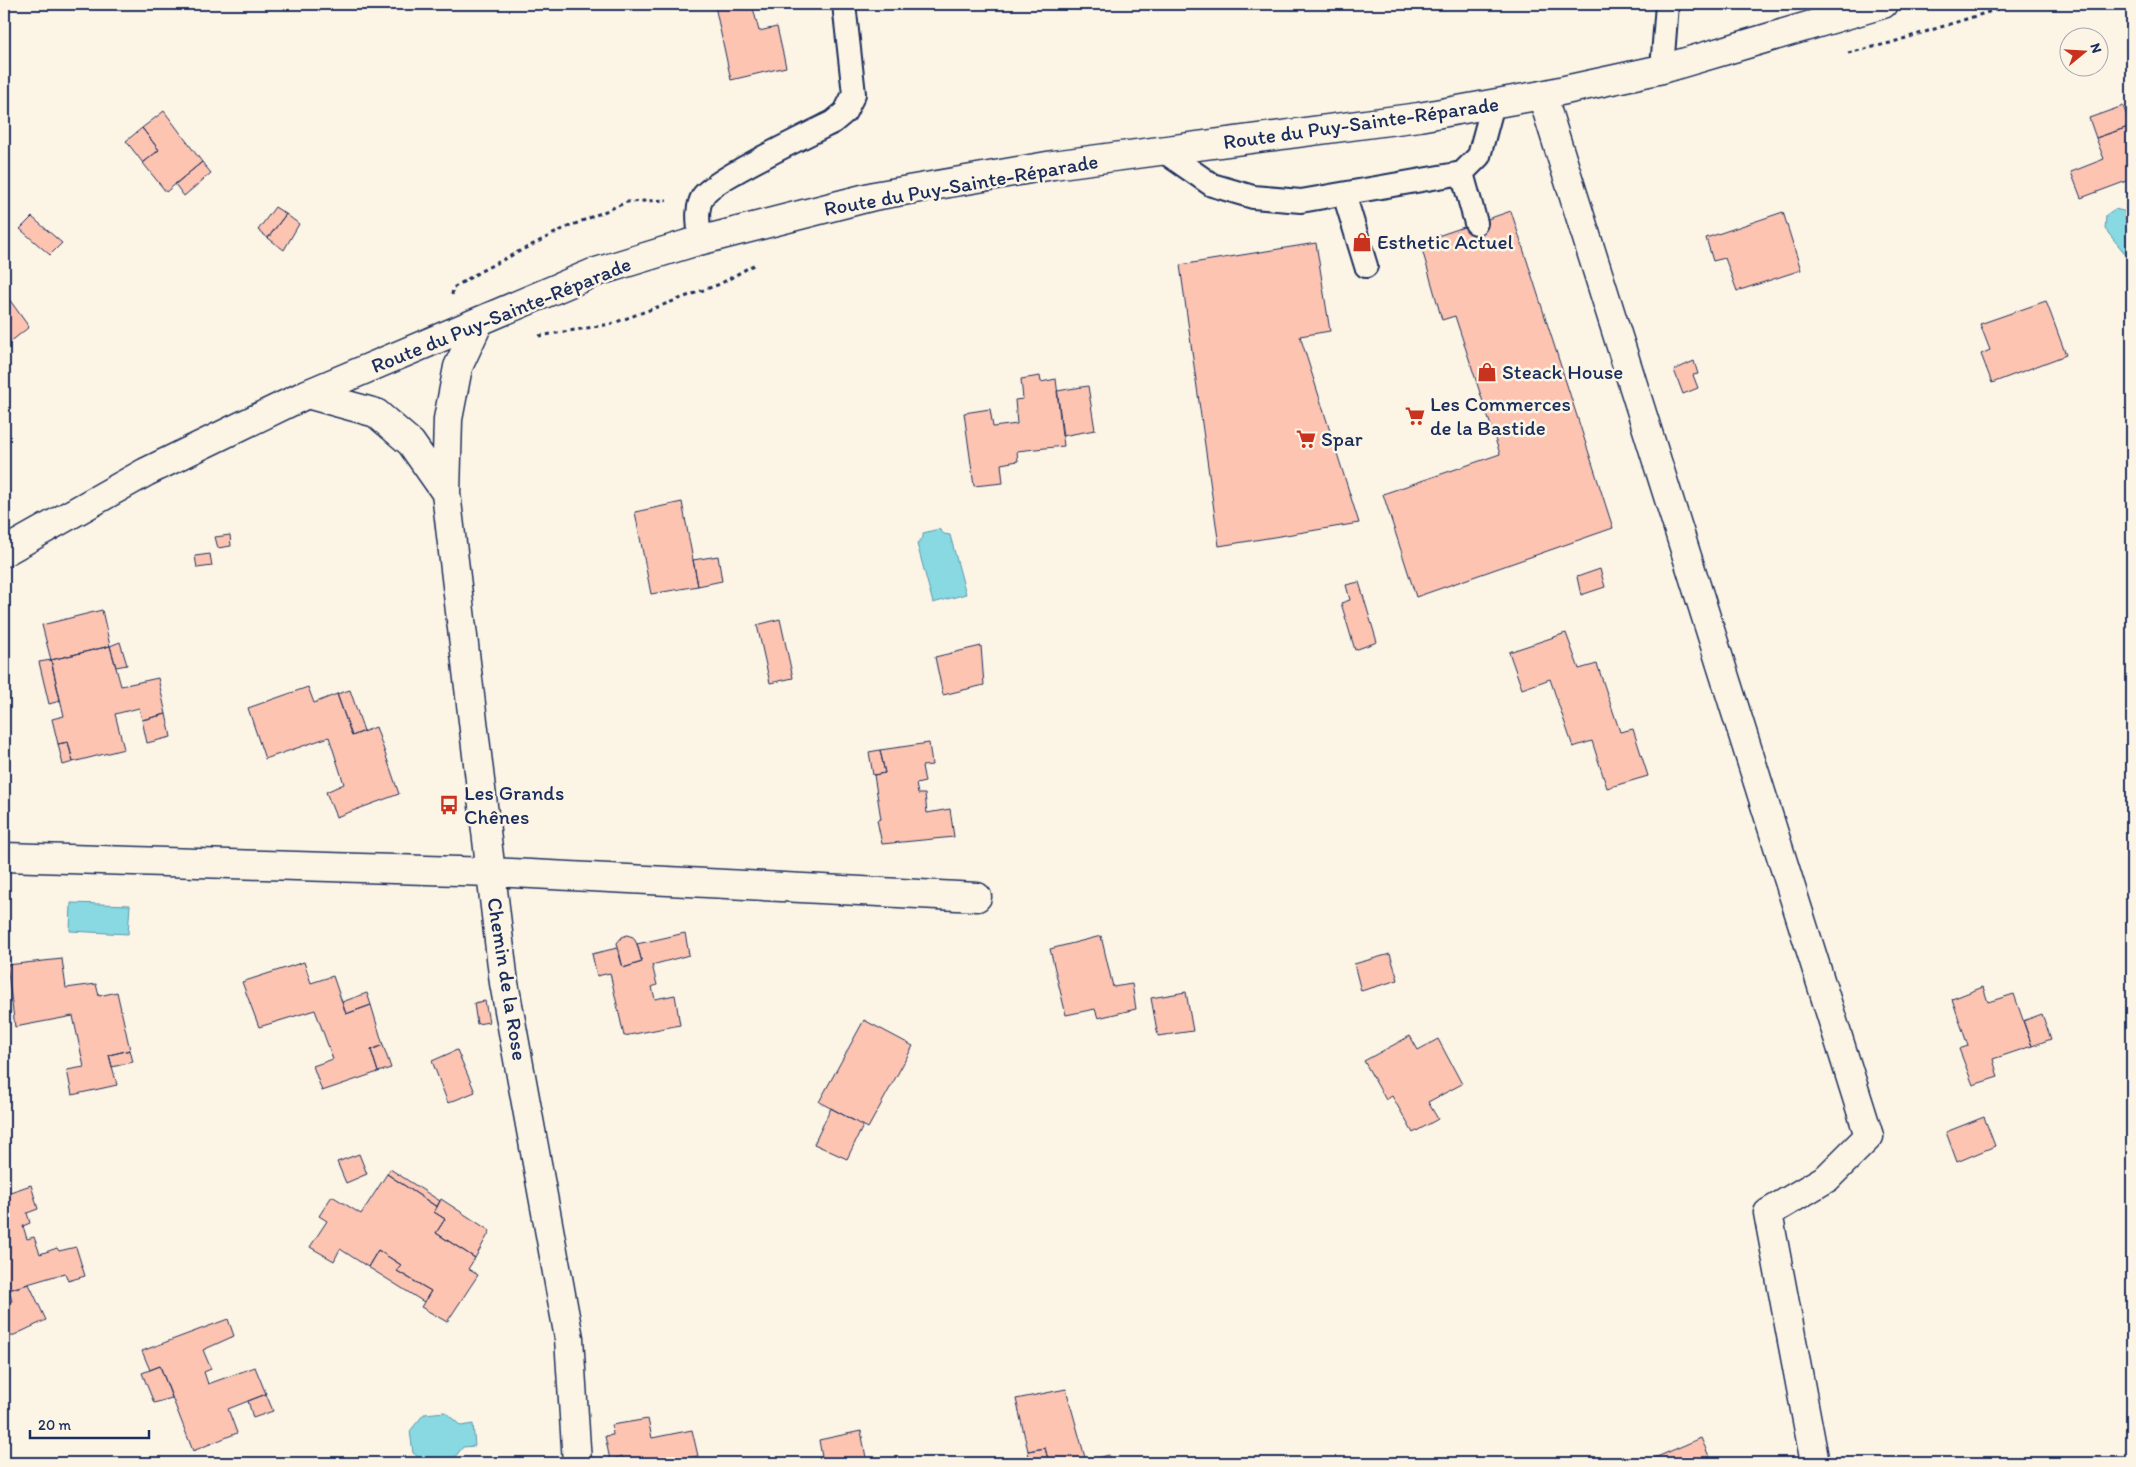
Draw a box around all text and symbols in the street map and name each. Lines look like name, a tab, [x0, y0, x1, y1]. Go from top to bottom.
north arrow	[2058, 28, 2108, 78]
text: N	[2086, 41, 2105, 55]
street label: Route du Puy-Sainte-Réparade	[1221, 91, 1500, 154]
street label: Route du Puy-Sainte-Réparade	[822, 148, 1100, 221]
place label: Esthetic Actuel	[1377, 229, 1513, 254]
shop icon: Esthetic Actuel	[1351, 231, 1373, 253]
street label: Route du Puy-Sainte-Réparade	[367, 251, 634, 378]
place label: Steack House	[1502, 359, 1623, 384]
shop icon: Steack House	[1476, 361, 1498, 383]
place label: Les Commerces de la Bastide	[1430, 391, 1571, 440]
supermarket icon: Les Commerces de la Bastide	[1404, 405, 1426, 427]
place label: Spar	[1321, 426, 1363, 451]
supermarket icon: Spar	[1295, 428, 1317, 450]
place label: Les Grands Chênes	[464, 780, 564, 829]
bus stop icon: Les Grands Chênes	[438, 794, 460, 816]
street label: Chemin de la Rose	[482, 896, 533, 1062]
scale bar	[30, 1407, 149, 1439]
text: 20 m	[38, 1416, 72, 1434]

